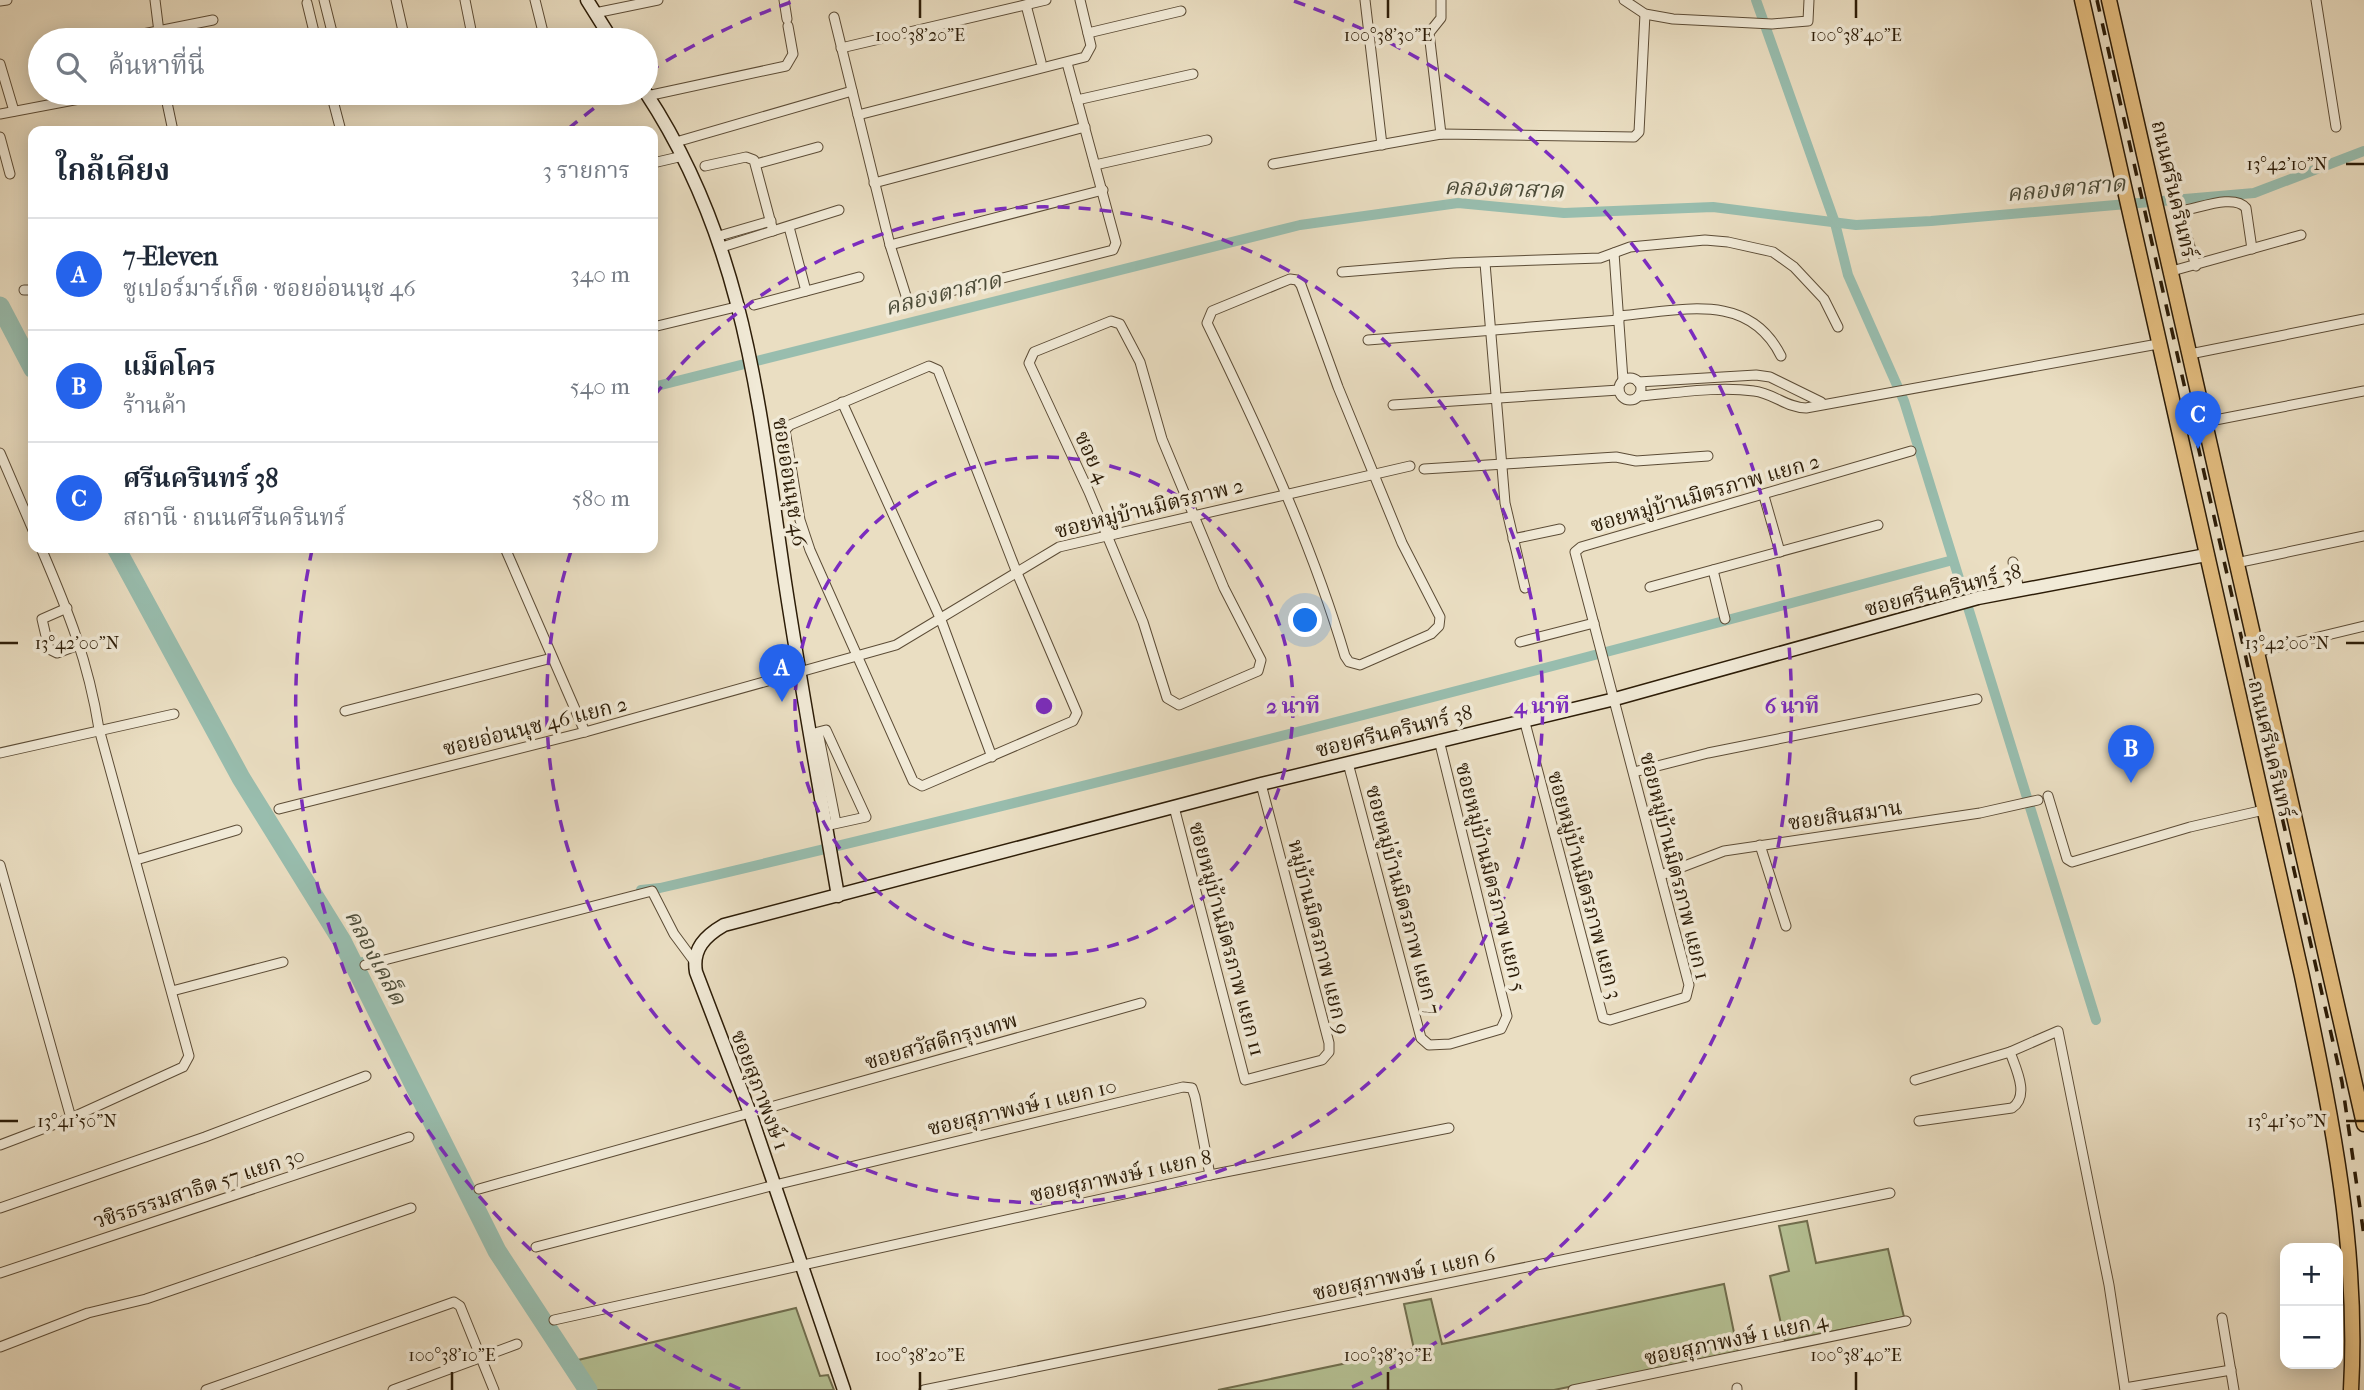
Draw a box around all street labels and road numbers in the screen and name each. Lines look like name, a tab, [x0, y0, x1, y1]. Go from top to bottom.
street label: ถนนศรีนครินทร์	[2147, 118, 2203, 261]
street label: ซอยอ่อนนุช 46	[766, 416, 812, 549]
street label: ซอย 4	[1070, 427, 1115, 487]
street label: ซอยหมู่บ้านมิตรภาพ แยก 2	[1588, 449, 1823, 538]
street label: ซอยหมู่บ้านมิตรภาพ 2	[1052, 473, 1246, 544]
street label: ซอยศรีนครินทร์ 38	[1862, 558, 2024, 621]
street label: ถนนศรีนครินทร์	[2244, 678, 2300, 821]
street label: ซอยอ่อนนุช 46 แยก 2	[440, 691, 630, 762]
street label: ซอยศรีนครินทร์ 38	[1313, 699, 1475, 762]
street label: ซอยหมู่บ้านมิตรภาพ แยก 1	[1634, 750, 1715, 983]
street label: ซอยหมู่บ้านมิตรภาพ แยก 5	[1450, 760, 1531, 994]
street label: ซอยหมู่บ้านมิตรภาพ แยก 3	[1542, 768, 1627, 1002]
street label: ซอยหมู่บ้านมิตรภาพ แยก 7	[1360, 783, 1445, 1018]
street label: ซอยสินสมาน	[1786, 795, 1904, 835]
street label: ซอยหมู่บ้านมิตรภาพ แยก 11	[1183, 819, 1270, 1059]
street label: หมู่บ้านมิตรภาพ แยก 9	[1282, 837, 1355, 1037]
street label: ซอยสวัสดีกรุงเทพ	[862, 1008, 1020, 1076]
street label: ซอยสุภาพงษ์ 1	[724, 1026, 795, 1154]
street label: ซอยสุภาพงษ์ 1 แยก 10	[925, 1073, 1119, 1142]
street label: วชิรธรรมสาธิต 57 แยก 30	[90, 1142, 308, 1234]
street label: ซอยสุภาพงษ์ 1 แยก 8	[1028, 1144, 1214, 1209]
street label: ซอยสุภาพงษ์ 1 แยก 6	[1310, 1242, 1498, 1307]
street label: ซอยสุภาพงษ์ 1 แยก 4	[1642, 1307, 1831, 1372]

